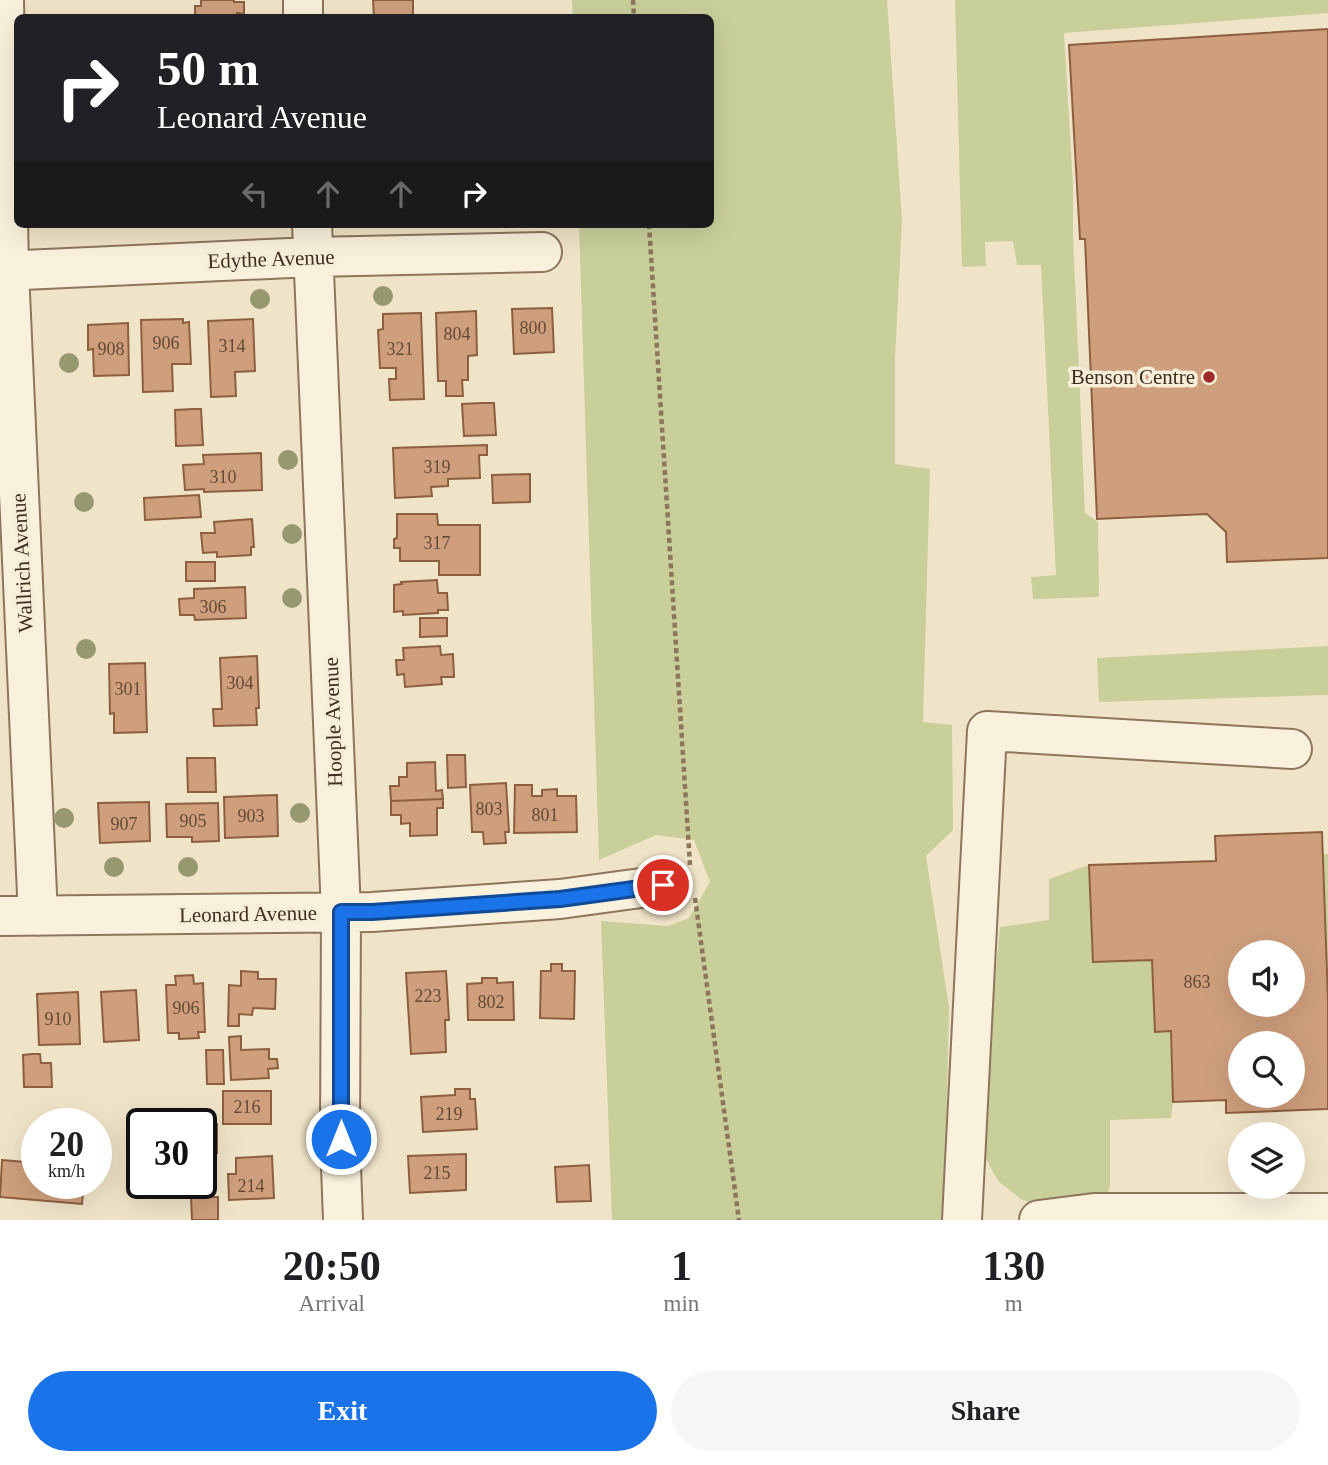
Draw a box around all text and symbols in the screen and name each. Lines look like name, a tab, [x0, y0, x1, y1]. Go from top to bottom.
text: 50 m	[157, 41, 259, 96]
icon: right	[42, 42, 133, 133]
text: Leonard Avenue	[157, 99, 367, 135]
icon: left	[236, 175, 274, 213]
icon: ahead	[309, 175, 347, 213]
icon: ahead	[382, 175, 420, 213]
icon: right	[455, 175, 493, 213]
street label: Edythe Avenue	[207, 245, 335, 273]
house number: 800	[520, 318, 547, 338]
house number: 804	[444, 324, 471, 344]
house number: 906	[153, 333, 180, 353]
house number: 314	[219, 336, 246, 356]
house number: 908	[98, 339, 125, 359]
house number: 321	[387, 339, 414, 359]
place label: Benson Centre	[1071, 365, 1195, 389]
marker: Benson Centre	[1201, 369, 1217, 385]
house number: 319	[424, 457, 451, 477]
house number: 310	[210, 467, 237, 487]
street label: Wallrich Avenue	[6, 493, 38, 633]
house number: 317	[424, 533, 451, 553]
house number: 306	[200, 597, 227, 617]
street label: Hoople Avenue	[319, 657, 347, 787]
house number: 304	[227, 673, 254, 693]
house number: 301	[115, 679, 142, 699]
house number: 803	[476, 799, 503, 819]
house number: 801	[532, 805, 559, 825]
house number: 903	[238, 806, 265, 826]
house number: 905	[180, 811, 207, 831]
house number: 907	[111, 814, 138, 834]
pin	[633, 855, 693, 915]
icon: arrive	[644, 866, 682, 904]
street label: Leonard Avenue	[179, 901, 317, 927]
map controls	[1228, 940, 1305, 1199]
button: sound	[1228, 940, 1305, 1017]
house number: 863	[1184, 972, 1211, 992]
house number: 223	[415, 986, 442, 1006]
house number: 802	[478, 992, 505, 1012]
house number: 906	[173, 998, 200, 1018]
house number: 910	[45, 1009, 72, 1029]
button: search	[1228, 1031, 1305, 1108]
house number: 216	[234, 1097, 261, 1117]
position arrow	[304, 1102, 378, 1176]
house number: 219	[436, 1104, 463, 1124]
speed limit sign: 30	[126, 1108, 217, 1199]
button: layers	[1228, 1122, 1305, 1199]
text: 20	[49, 1125, 84, 1164]
text: km/h	[48, 1161, 85, 1181]
house number: 215	[424, 1163, 451, 1183]
house number: 214	[238, 1176, 265, 1196]
text: 20:50	[283, 1243, 381, 1289]
text: 1	[671, 1243, 692, 1289]
text: 130	[982, 1243, 1045, 1289]
text: Arrival	[299, 1291, 365, 1316]
text: min	[664, 1291, 699, 1316]
text: m	[1005, 1291, 1023, 1316]
button: Exit	[28, 1371, 657, 1451]
button: Share	[671, 1371, 1300, 1451]

